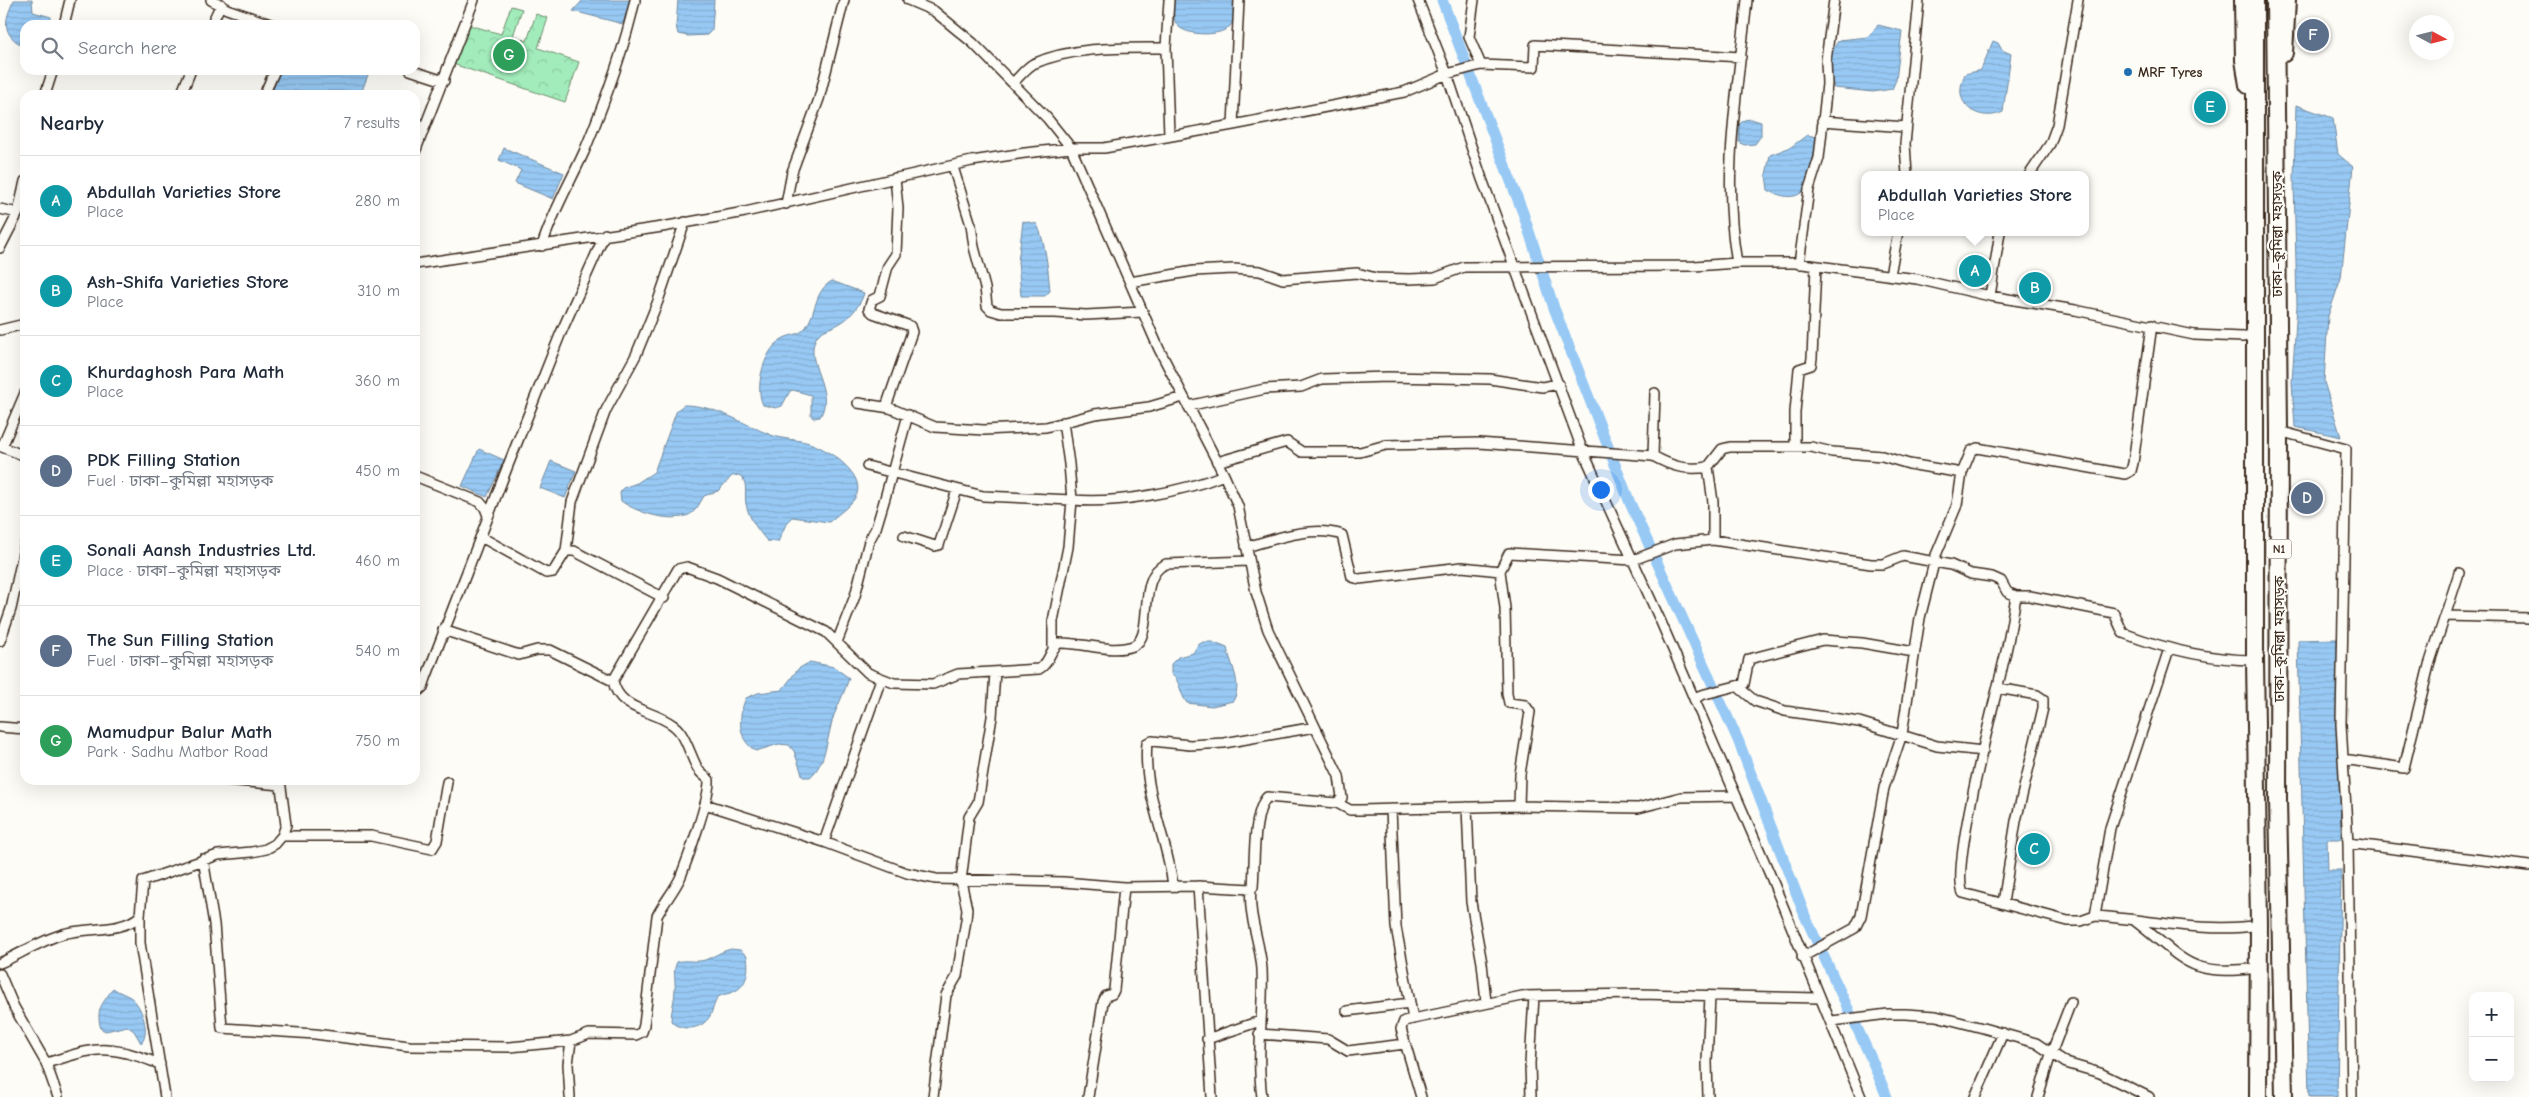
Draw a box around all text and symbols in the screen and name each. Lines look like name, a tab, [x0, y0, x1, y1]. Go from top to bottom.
north arrow	[2409, 15, 2454, 60]
pin: F	[2297, 16, 2329, 54]
search box	[20, 20, 420, 75]
icon: search	[38, 34, 66, 62]
pin: G	[493, 36, 525, 74]
text: Search here	[78, 37, 177, 59]
place label: MRF Tyres	[2138, 64, 2202, 81]
marker: MRF Tyres	[2122, 66, 2134, 78]
pin: E	[2194, 88, 2226, 126]
text: Nearby	[40, 111, 104, 135]
text: 7 results	[343, 114, 400, 132]
street label: ঢাকা–কুমিল্লা মহাসড়ক	[2269, 170, 2286, 298]
popup	[1861, 171, 2089, 236]
text: Abdullah Varieties Store	[87, 181, 281, 203]
text: Abdullah Varieties Store	[1878, 184, 2072, 206]
text: A	[52, 192, 60, 210]
text: 280 m	[355, 192, 400, 210]
text: Place	[87, 203, 123, 221]
text: Place	[1878, 206, 1915, 224]
pin: A	[1959, 252, 1991, 290]
pin: B	[2019, 269, 2051, 307]
text: Ash-Shifa Varieties Store	[87, 271, 289, 293]
text: B	[51, 282, 61, 300]
text: 310 m	[357, 282, 400, 300]
text: Place	[87, 293, 123, 311]
text: Khurdaghosh Para Math	[87, 361, 284, 383]
text: C	[51, 372, 61, 390]
text: 360 m	[355, 372, 400, 390]
text: Place	[87, 383, 123, 401]
text: PDK Filling Station	[87, 449, 240, 471]
text: D	[51, 462, 61, 480]
text: 450 m	[355, 462, 400, 480]
text: Fuel · ঢাকা–কুমিল্লা মহাসড়ক	[87, 472, 273, 490]
your location	[1588, 477, 1614, 503]
pin: D	[2291, 479, 2323, 517]
text: Sonali Aansh Industries Ltd.	[87, 539, 316, 561]
road number: N1	[2266, 540, 2292, 558]
text: E	[51, 552, 61, 570]
text: 460 m	[355, 552, 400, 570]
text: Place · ঢাকা–কুমিল্লা মহাসড়ক	[87, 562, 281, 580]
street label: ঢাকা–কুমিল্লা মহাসড়ক	[2271, 575, 2288, 703]
text: The Sun Filling Station	[87, 629, 274, 651]
text: F	[51, 642, 61, 660]
text: 540 m	[355, 642, 400, 660]
text: Fuel · ঢাকা–কুমিল্লা মহাসড়ক	[87, 652, 273, 670]
text: Mamudpur Balur Math	[87, 721, 272, 743]
text: G	[50, 732, 62, 750]
text: 750 m	[355, 732, 400, 750]
text: Park · Sadhu Matbor Road	[87, 743, 268, 761]
pin: C	[2018, 830, 2050, 868]
map controls	[2469, 992, 2514, 1082]
button: +	[2469, 992, 2514, 1037]
button: −	[2469, 1037, 2514, 1082]

